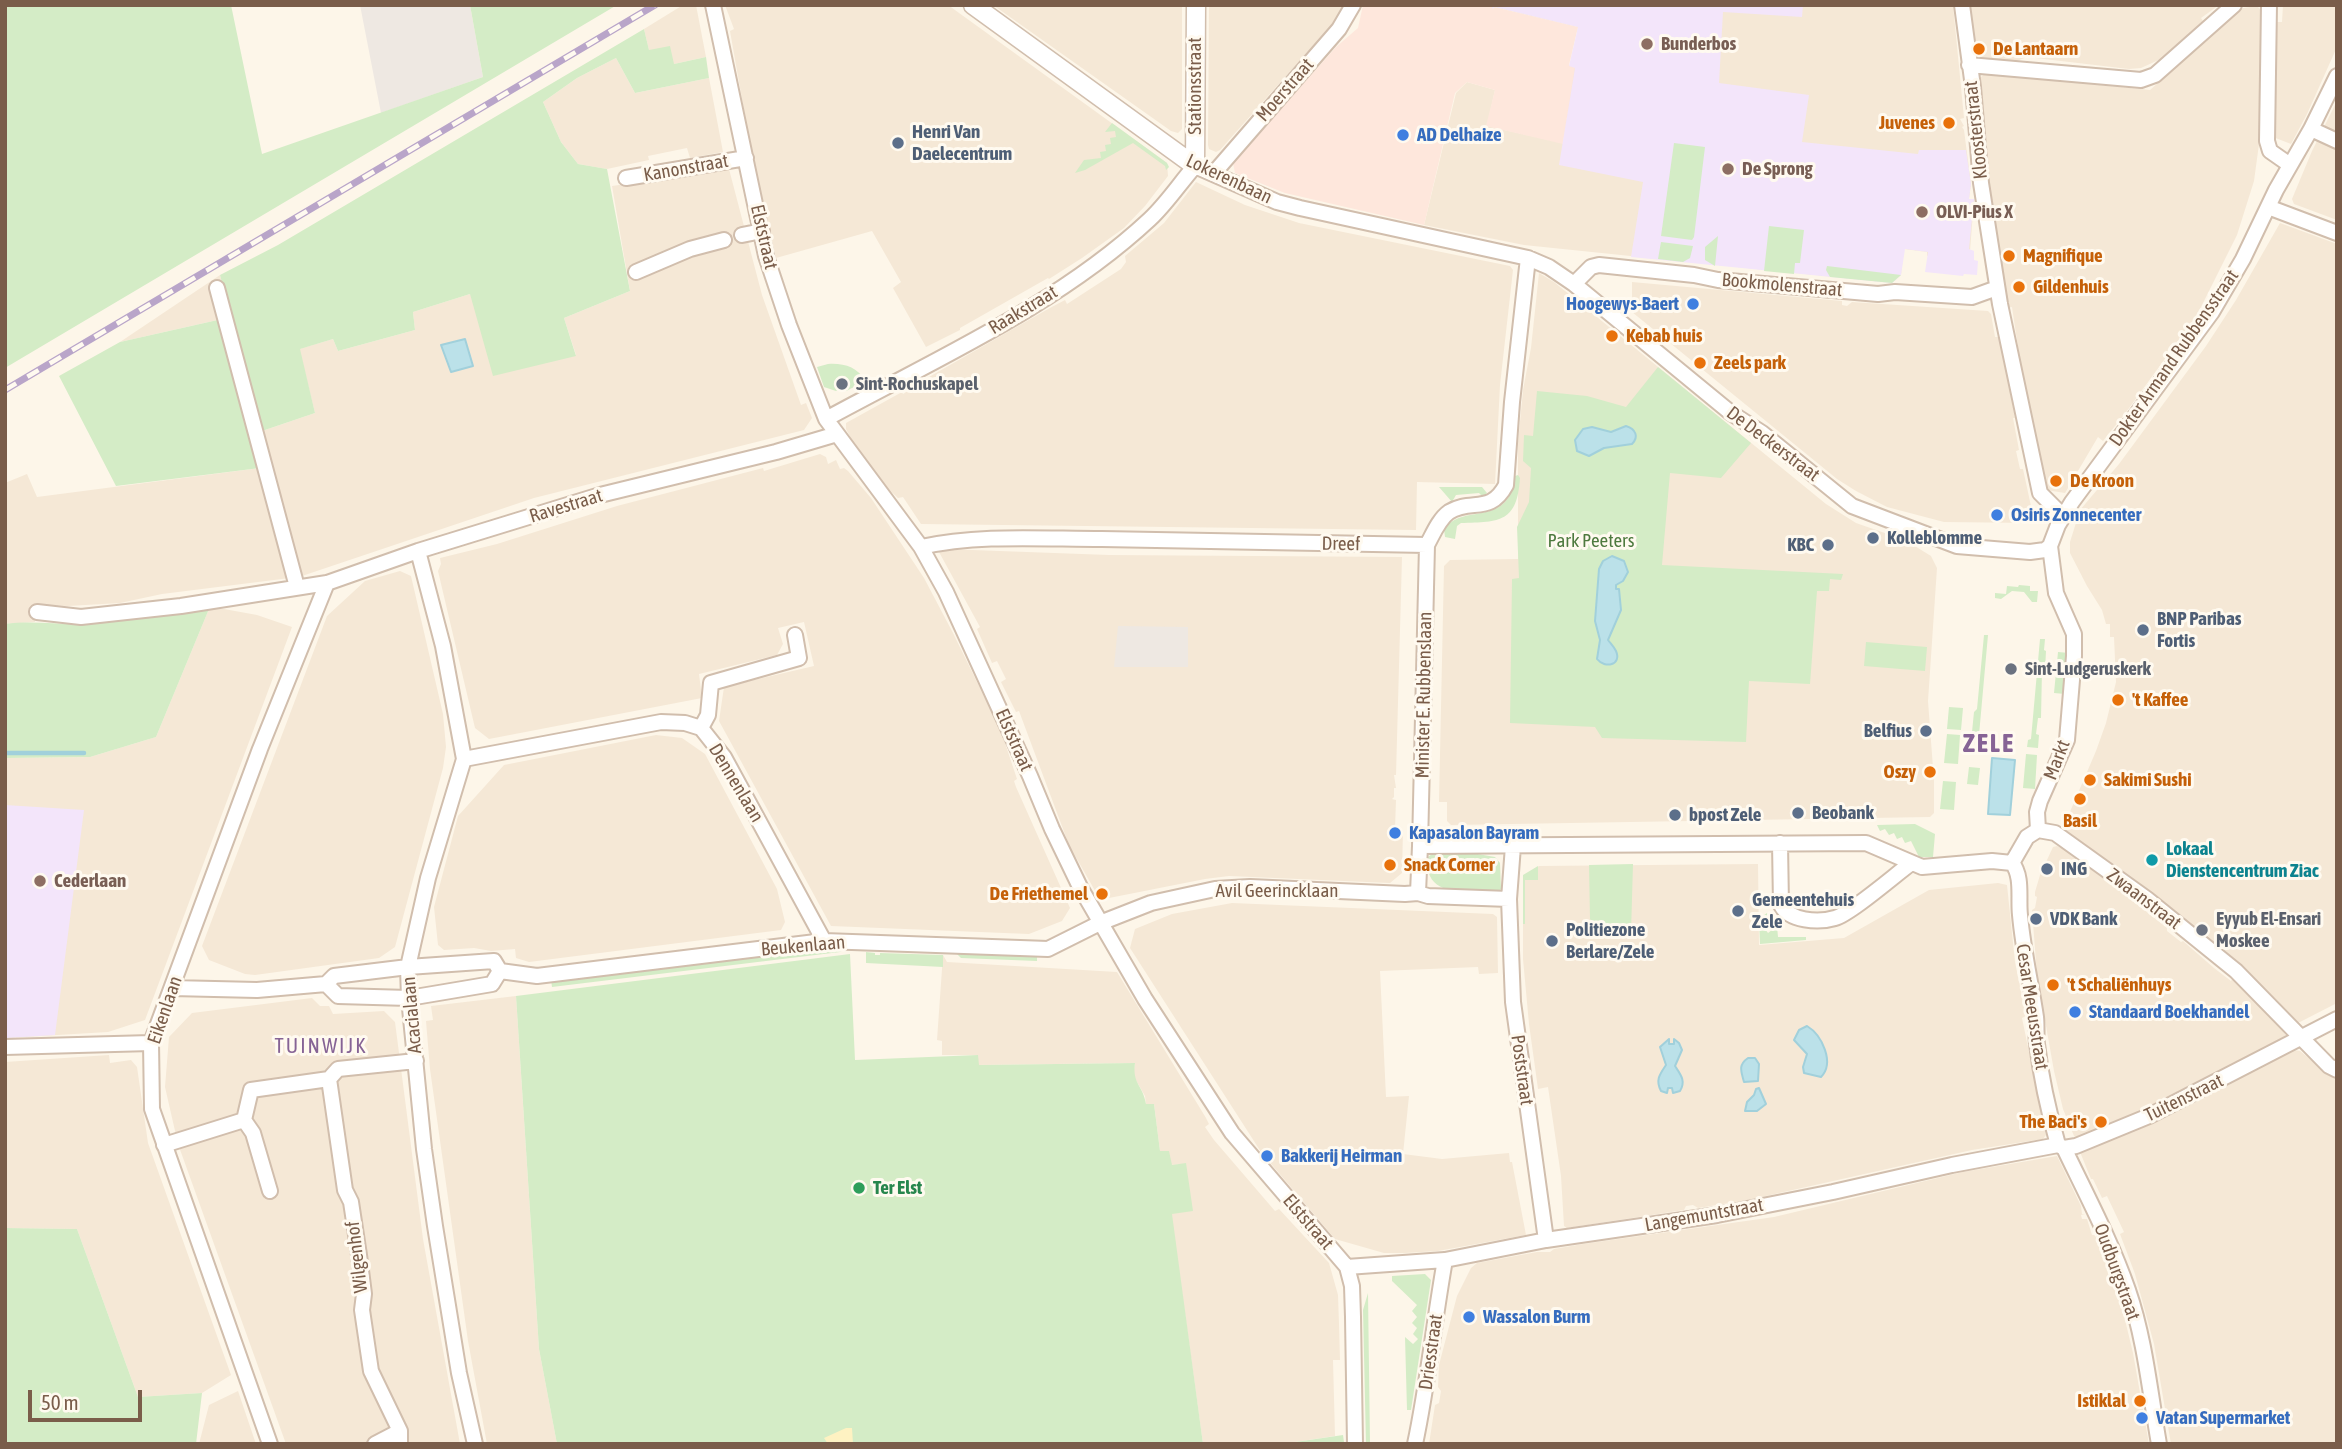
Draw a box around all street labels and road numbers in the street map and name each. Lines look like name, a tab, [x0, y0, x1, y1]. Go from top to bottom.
street label: Stationsstraat	[1184, 37, 1206, 135]
street label: Moerstraat	[1251, 54, 1319, 126]
street label: Kloosterstraat	[1959, 80, 1993, 180]
street label: Kanonstraat	[642, 149, 730, 187]
street label: Lokerenbaan	[1182, 149, 1276, 209]
street label: Elststraat	[745, 202, 783, 272]
street label: Dokter Armand Rubbensstraat	[2104, 265, 2244, 451]
street label: Bookmolenstraat	[1721, 268, 1843, 302]
street label: Raakstraat	[985, 281, 1061, 339]
street label: De Deckerstraat	[1722, 402, 1824, 486]
street label: Ravestraat	[527, 484, 605, 528]
street label: Dreef	[1321, 532, 1361, 556]
street label: Minister E. Rubbenslaan	[1411, 611, 1437, 779]
street label: Elststraat	[990, 705, 1038, 775]
street label: Markt	[2039, 737, 2075, 783]
street label: Dennenlaan	[704, 740, 768, 826]
street label: Zwaanstraat	[2102, 864, 2186, 934]
street label: Avil Geerincklaan	[1216, 880, 1338, 902]
street label: Beukenlaan	[760, 931, 846, 961]
street label: Cesar Meeusstraat	[2011, 942, 2053, 1072]
street label: Eikenlaan	[143, 973, 187, 1047]
street label: Acacialaan	[397, 975, 427, 1055]
street label: Poststraat	[1506, 1033, 1538, 1107]
street label: Tuitenstraat	[2141, 1069, 2227, 1127]
street label: Elststraat	[1278, 1190, 1338, 1254]
street label: Langemuntstraat	[1643, 1193, 1765, 1237]
street label: Wilgenhof	[341, 1220, 373, 1294]
street label: Oudburgstraat	[2089, 1221, 2145, 1323]
street label: Driesstraat	[1414, 1313, 1448, 1391]

